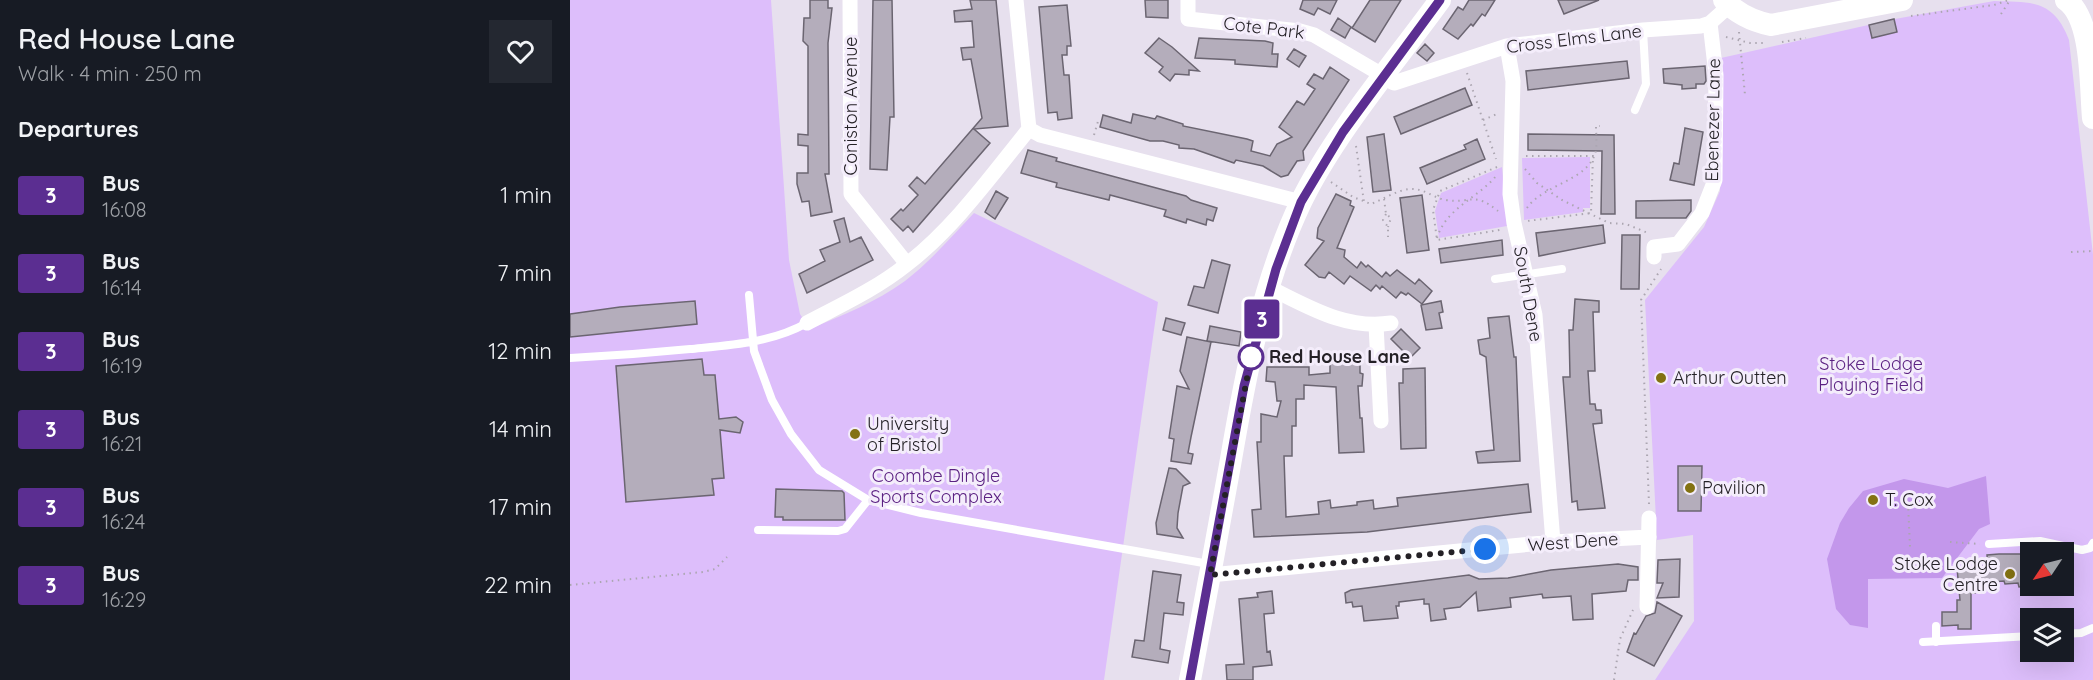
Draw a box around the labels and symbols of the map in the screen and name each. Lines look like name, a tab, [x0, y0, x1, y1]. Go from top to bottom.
street label: Cote Park	[1222, 11, 1306, 44]
street label: Cross Elms Lane	[1505, 19, 1643, 58]
street label: Coniston Avenue	[839, 36, 862, 176]
street label: Ebenezer Lane	[1700, 58, 1725, 182]
street label: South Dene	[1509, 244, 1548, 343]
line badge: 3	[1242, 300, 1282, 338]
marker: Red House Lane	[1238, 344, 1264, 370]
place label: Red House Lane	[1269, 345, 1410, 368]
park label: Stoke Lodge Playing Field	[1818, 352, 1924, 396]
place label: Arthur Outten	[1673, 366, 1787, 389]
marker: Arthur Outten	[1654, 371, 1668, 385]
place label: University of Bristol	[867, 412, 949, 456]
marker: University of Bristol	[848, 427, 862, 441]
park label: Coombe Dingle Sports Complex	[870, 464, 1002, 508]
place label: Pavilion	[1702, 476, 1766, 499]
marker: Pavilion	[1683, 481, 1697, 495]
place label: T. Cox	[1885, 488, 1934, 511]
marker: T. Cox	[1866, 493, 1880, 507]
street label: West Dene	[1527, 527, 1619, 556]
your location	[1470, 534, 1500, 564]
north arrow	[2020, 542, 2074, 596]
place label: Stoke Lodge Centre	[1894, 552, 1998, 596]
marker: Stoke Lodge Centre	[2003, 567, 2017, 581]

